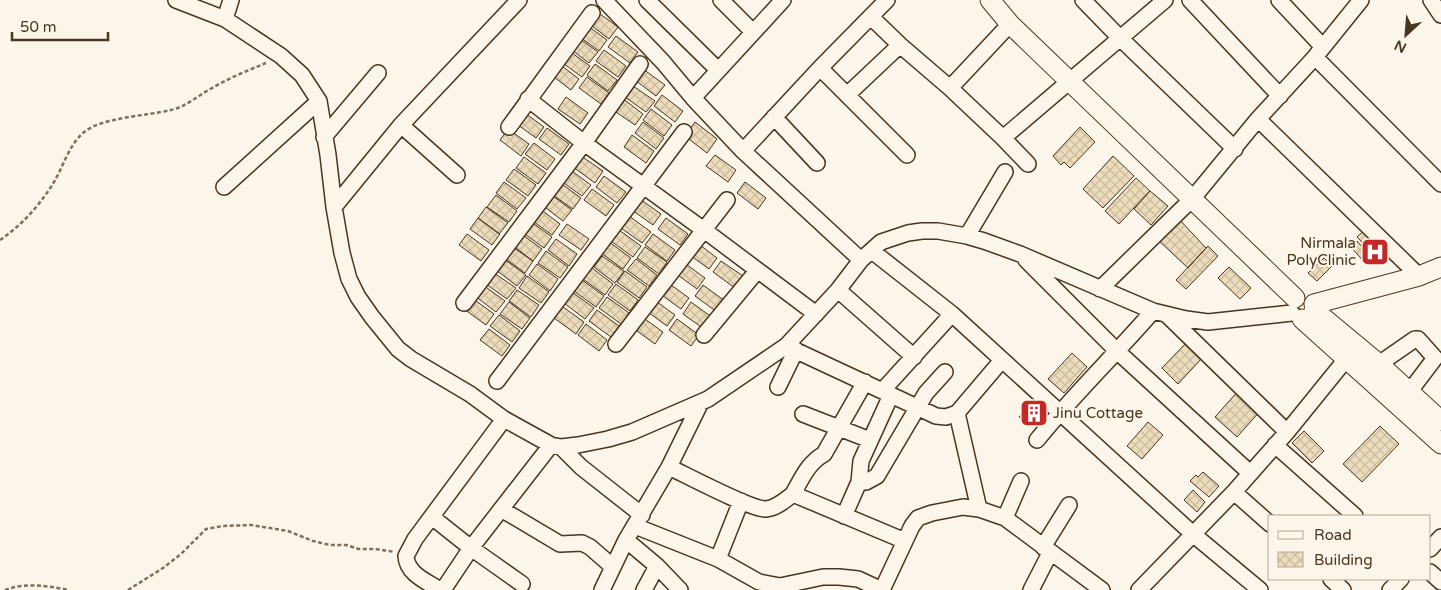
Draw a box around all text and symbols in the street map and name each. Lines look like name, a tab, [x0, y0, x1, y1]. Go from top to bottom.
scale bar	[12, 10, 109, 42]
north arrow	[1381, 10, 1431, 60]
text: 50 m	[20, 18, 57, 36]
text: N	[1392, 36, 1409, 56]
place label: Nirmala PolyClinic	[1286, 234, 1356, 269]
hospital icon: Nirmala PolyClinic	[1360, 237, 1390, 267]
building icon: Jinu Cottage	[1019, 398, 1049, 428]
place label: Jinu Cottage	[1053, 404, 1143, 422]
legend	[1268, 515, 1431, 580]
text: Road	[1314, 526, 1352, 544]
text: Building	[1314, 551, 1373, 569]

